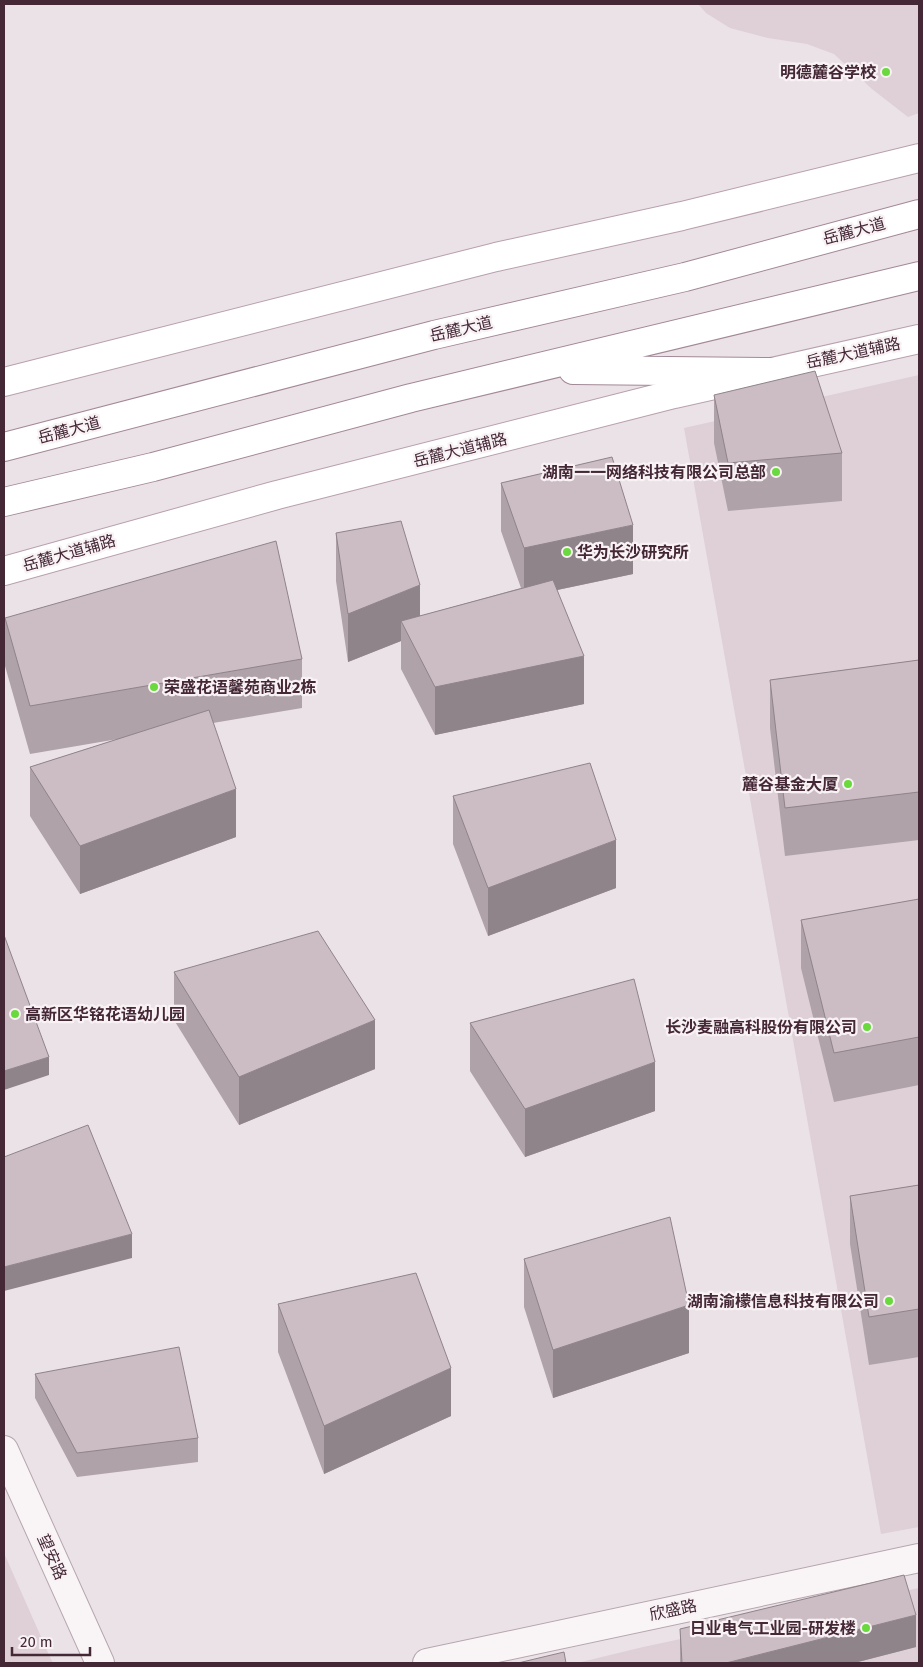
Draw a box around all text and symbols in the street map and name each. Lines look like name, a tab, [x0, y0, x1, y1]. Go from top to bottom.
place label: 明德麓谷学校	[780, 63, 877, 82]
marker: 明德麓谷学校	[880, 66, 892, 78]
street label: 岳麓大道	[821, 214, 887, 248]
street label: 岳麓大道	[428, 313, 494, 345]
street label: 岳麓大道辅路	[804, 334, 902, 372]
street label: 岳麓大道	[36, 413, 102, 447]
street label: 岳麓大道辅路	[411, 429, 509, 471]
place label: 湖南一一网络科技有限公司总部	[542, 463, 766, 482]
marker: 湖南一一网络科技有限公司总部	[770, 466, 782, 478]
street label: 岳麓大道辅路	[20, 531, 118, 575]
place label: 华为长沙研究所	[577, 543, 689, 562]
marker: 华为长沙研究所	[561, 546, 573, 558]
place label: 荣盛花语馨苑商业2栋	[164, 678, 316, 697]
marker: 荣盛花语馨苑商业2栋	[148, 681, 160, 693]
place label: 麓谷基金大厦	[742, 775, 838, 794]
marker: 麓谷基金大厦	[842, 778, 854, 790]
place label: 高新区华铭花语幼儿园	[25, 1005, 185, 1024]
marker: 高新区华铭花语幼儿园	[9, 1008, 21, 1020]
place label: 长沙麦融高科股份有限公司	[665, 1018, 857, 1037]
marker: 长沙麦融高科股份有限公司	[861, 1021, 873, 1033]
place label: 湖南渝檬信息科技有限公司	[687, 1292, 879, 1311]
marker: 湖南渝檬信息科技有限公司	[883, 1295, 895, 1307]
street label: 望安路	[34, 1531, 70, 1583]
street label: 欣盛路	[648, 1596, 698, 1624]
place label: 日业电气工业园-研发楼	[689, 1619, 856, 1638]
marker: 日业电气工业园-研发楼	[860, 1622, 872, 1634]
scale bar	[12, 1624, 90, 1656]
text: 20 m	[20, 1633, 53, 1651]

